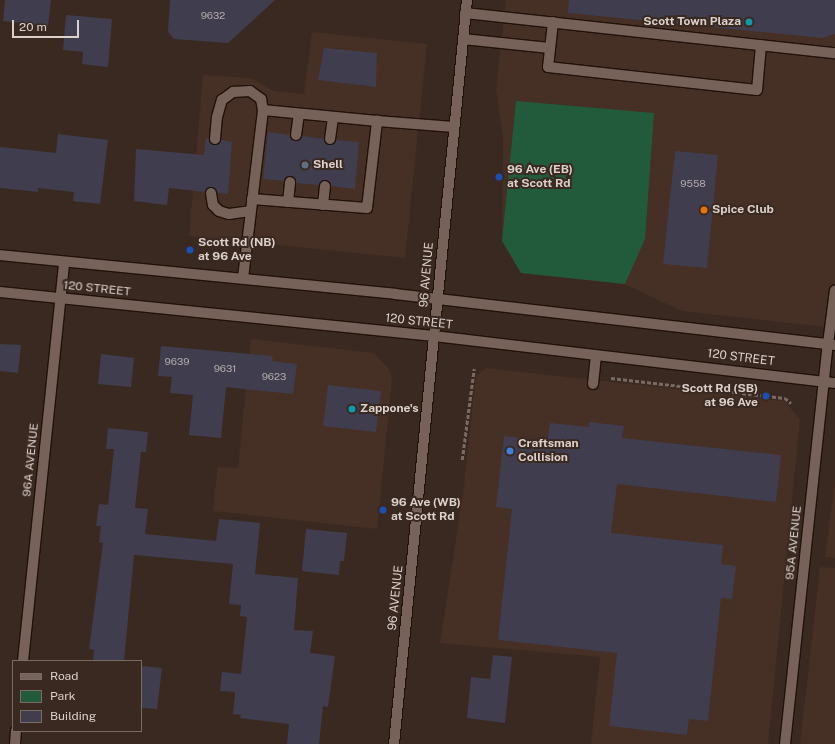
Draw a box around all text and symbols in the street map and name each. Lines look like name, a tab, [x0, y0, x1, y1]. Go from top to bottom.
house number: 9632	[201, 10, 225, 22]
scale bar	[14, 12, 81, 38]
place label: Scott Town Plaza	[643, 15, 741, 29]
marker: Scott Town Plaza	[744, 17, 754, 27]
text: 20 m	[19, 20, 47, 34]
place label: Shell	[313, 158, 343, 172]
marker: Shell	[300, 160, 310, 170]
place label: 96 Ave (EB) at Scott Rd	[507, 163, 573, 191]
marker: 96 Ave (EB) at Scott Rd	[494, 172, 504, 182]
house number: 9558	[680, 178, 706, 190]
place label: Spice Club	[712, 203, 774, 217]
marker: Spice Club	[699, 205, 709, 215]
place label: Scott Rd (NB) at 96 Ave	[198, 236, 276, 264]
street label: 96 AVENUE	[417, 242, 437, 308]
marker: Scott Rd (NB) at 96 Ave	[185, 245, 195, 255]
street label: 120 STREET	[63, 278, 131, 300]
street label: 120 STREET	[385, 311, 453, 333]
street label: 120 STREET	[707, 347, 775, 369]
house number: 9639	[165, 356, 189, 368]
house number: 9631	[214, 363, 236, 375]
house number: 9623	[262, 371, 286, 383]
place label: Scott Rd (SB) at 96 Ave	[682, 382, 758, 410]
marker: Scott Rd (SB) at 96 Ave	[761, 391, 771, 401]
place label: Zappone's	[360, 402, 418, 416]
marker: Zappone's	[347, 404, 357, 414]
street label: 96A AVENUE	[20, 422, 42, 498]
place label: Craftsman Collision	[518, 437, 579, 465]
marker: Craftsman Collision	[505, 446, 515, 456]
place label: 96 Ave (WB) at Scott Rd	[391, 496, 461, 524]
marker: 96 Ave (WB) at Scott Rd	[378, 505, 388, 515]
street label: 95A AVENUE	[783, 505, 805, 581]
street label: 96 AVENUE	[385, 565, 407, 631]
legend	[12, 660, 142, 732]
text: Road	[50, 669, 78, 683]
text: Park	[50, 689, 76, 703]
text: Building	[50, 709, 96, 723]

